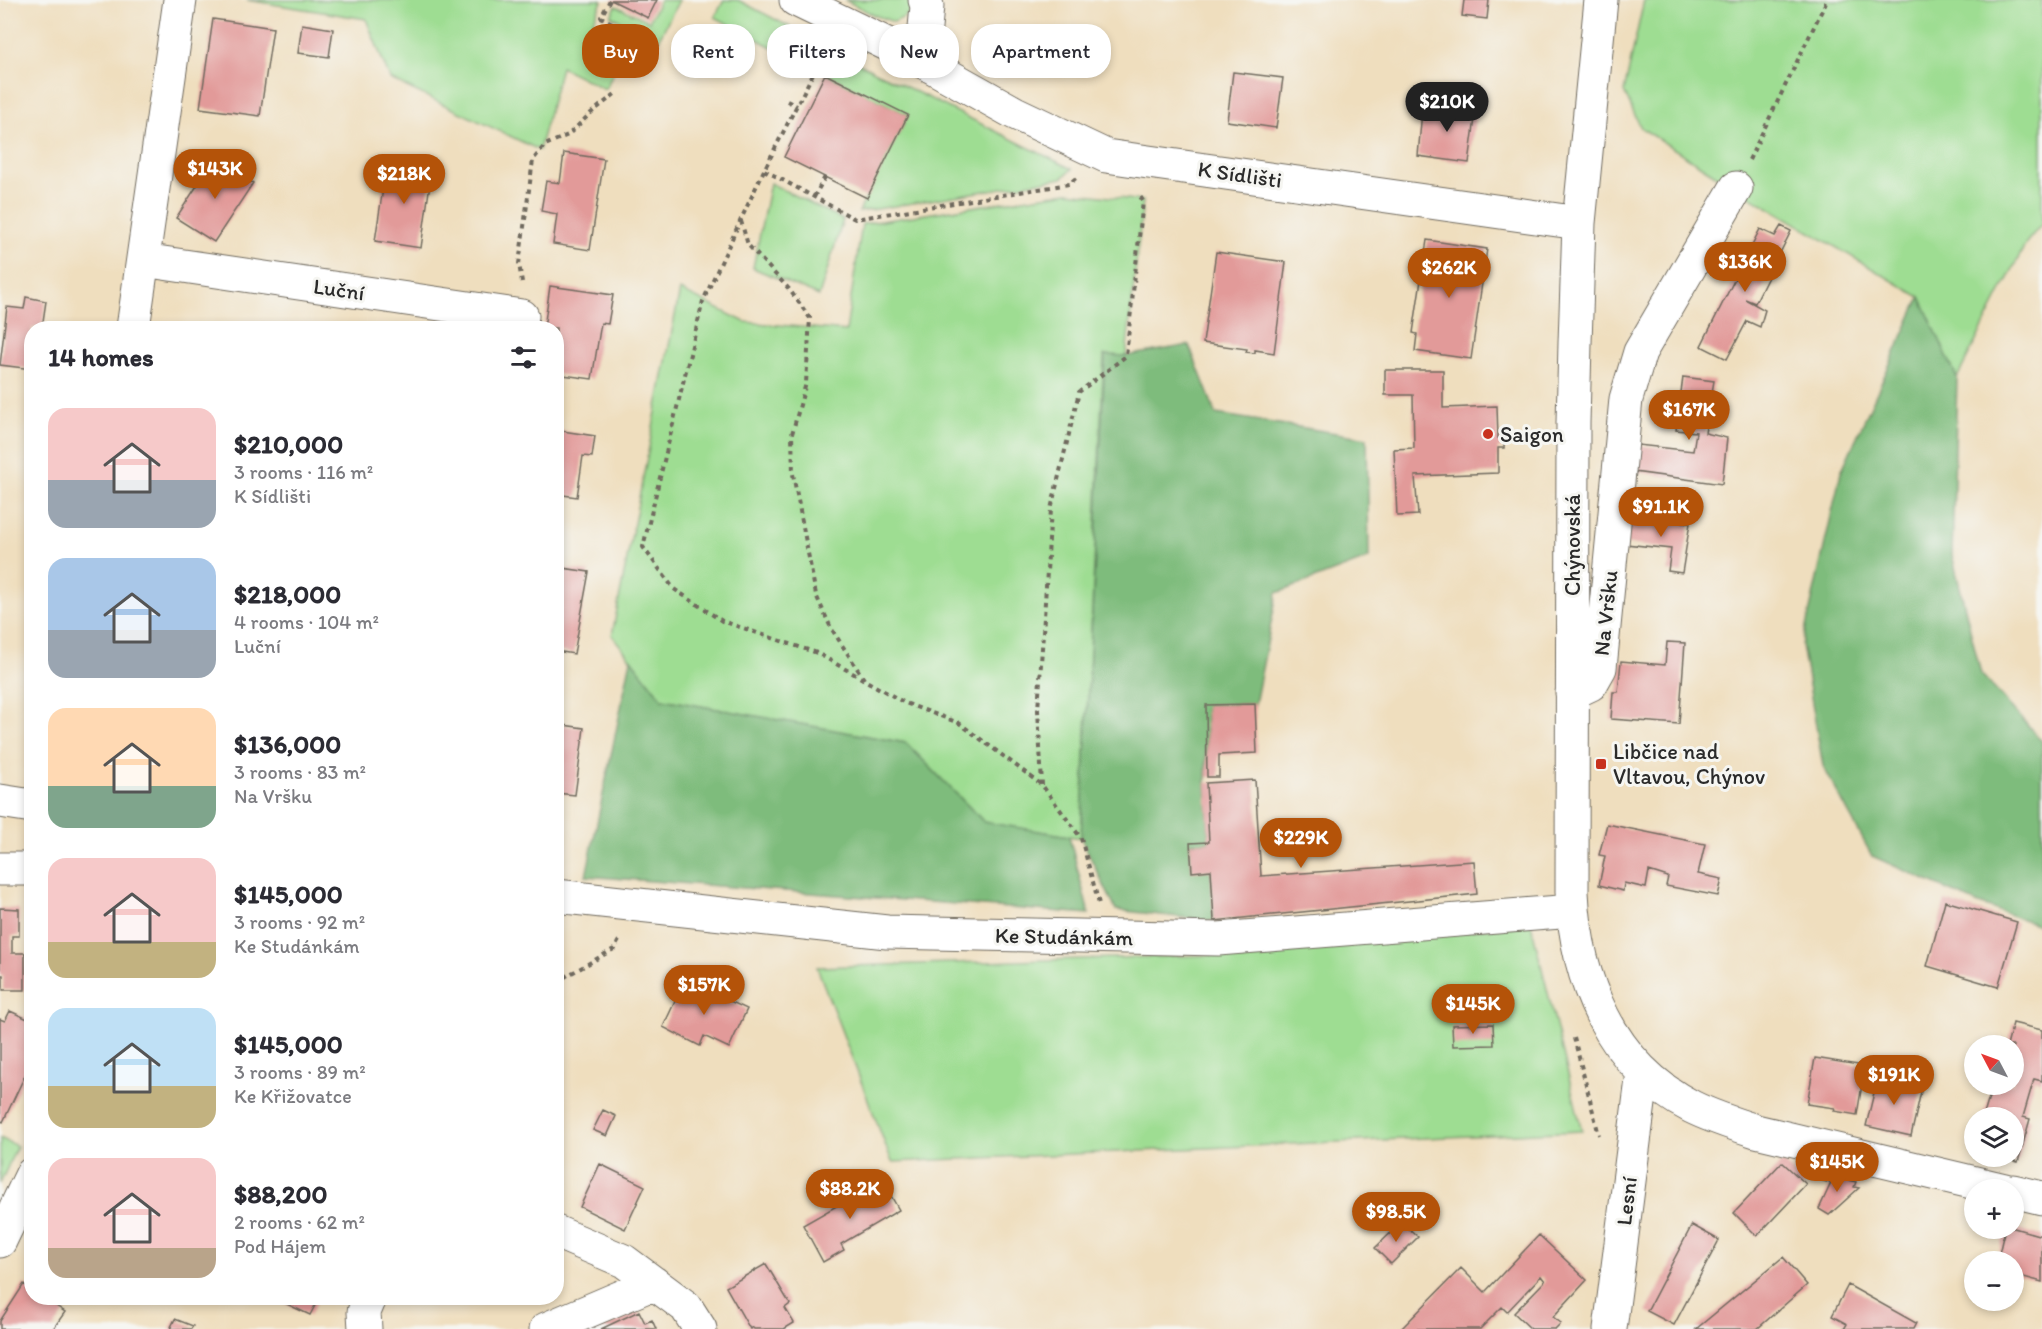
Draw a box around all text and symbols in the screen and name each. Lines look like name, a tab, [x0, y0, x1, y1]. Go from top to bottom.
chip: Buy	[582, 24, 659, 78]
chip: Rent	[671, 24, 755, 78]
chip: Filters	[767, 24, 867, 78]
chip: New	[879, 24, 959, 78]
chip: Apartment	[971, 24, 1111, 78]
pin: $210K	[1405, 82, 1489, 133]
text: $210K	[1419, 89, 1475, 113]
pin: $143K	[173, 149, 257, 200]
pin: $218K	[362, 154, 446, 205]
street label: K Sídlišti	[1196, 155, 1284, 194]
text: $143K	[187, 156, 243, 180]
text: $218K	[377, 161, 431, 185]
pin: $136K	[1703, 242, 1787, 293]
pin: $262K	[1407, 248, 1491, 299]
text: $136K	[1718, 249, 1772, 273]
text: $262K	[1422, 255, 1476, 279]
street label: Luční	[312, 273, 367, 306]
text: 14 homes	[48, 341, 154, 373]
icon: filters	[507, 341, 540, 374]
pin: $167K	[1647, 390, 1731, 441]
text: $167K	[1663, 397, 1715, 421]
place label: Saigon	[1500, 421, 1564, 448]
marker: Saigon	[1481, 427, 1495, 441]
text: $210,000	[234, 428, 343, 460]
icon: home	[96, 432, 168, 504]
text: 3 rooms · 116 m²	[234, 460, 373, 484]
text: K Sídlišti	[234, 484, 311, 508]
pin: $91.1K	[1612, 487, 1710, 538]
street label: Chýnovská	[1559, 493, 1586, 596]
text: $91.1K	[1633, 494, 1689, 518]
street label: Na Vršku	[1588, 569, 1623, 657]
text: $218,000	[234, 578, 341, 610]
icon: home	[96, 582, 168, 654]
text: 4 rooms · 104 m²	[234, 610, 379, 634]
text: Luční	[234, 634, 281, 658]
text: $136,000	[234, 728, 341, 760]
icon: home	[96, 732, 168, 804]
place label: Libčice nad Vltavou, Chýnov	[1613, 738, 1765, 790]
marker: Libčice nad Vltavou, Chýnov	[1594, 757, 1608, 771]
text: 3 rooms · 83 m²	[234, 760, 366, 784]
text: Na Vršku	[234, 784, 312, 808]
pin: $229K	[1259, 818, 1343, 869]
text: $229K	[1274, 825, 1328, 849]
text: $145,000	[234, 878, 343, 910]
icon: home	[96, 882, 168, 954]
text: 3 rooms · 92 m²	[234, 910, 365, 934]
street label: Ke Studánkám	[995, 922, 1134, 951]
text: Ke Studánkám	[234, 934, 360, 958]
pin: $157K	[662, 965, 746, 1016]
text: $157K	[678, 972, 730, 996]
pin: $145K	[1431, 984, 1515, 1035]
text: $145K	[1446, 991, 1500, 1015]
text: $145,000	[234, 1028, 343, 1060]
icon: home	[96, 1032, 168, 1104]
north arrow	[1964, 1035, 2024, 1095]
map controls	[1964, 1035, 2024, 1311]
pin: $191K	[1852, 1055, 1936, 1106]
text: 3 rooms · 89 m²	[234, 1060, 366, 1084]
text: $191K	[1868, 1062, 1920, 1086]
text: Ke Křižovatce	[234, 1084, 352, 1108]
button: layers	[1964, 1107, 2024, 1167]
pin: $145K	[1795, 1142, 1879, 1193]
text: $145K	[1810, 1149, 1864, 1173]
pin: $88.2K	[801, 1169, 899, 1220]
street label: Lesní	[1610, 1175, 1643, 1227]
text: $88.2K	[820, 1176, 880, 1200]
text: $88,200	[234, 1178, 328, 1210]
button: +	[1964, 1179, 2024, 1239]
icon: home	[96, 1182, 168, 1254]
pin: $98.5K	[1347, 1192, 1445, 1243]
text: $98.5K	[1366, 1199, 1426, 1223]
text: 2 rooms · 62 m²	[234, 1210, 365, 1234]
text: Pod Hájem	[234, 1234, 326, 1258]
button: −	[1964, 1251, 2024, 1311]

